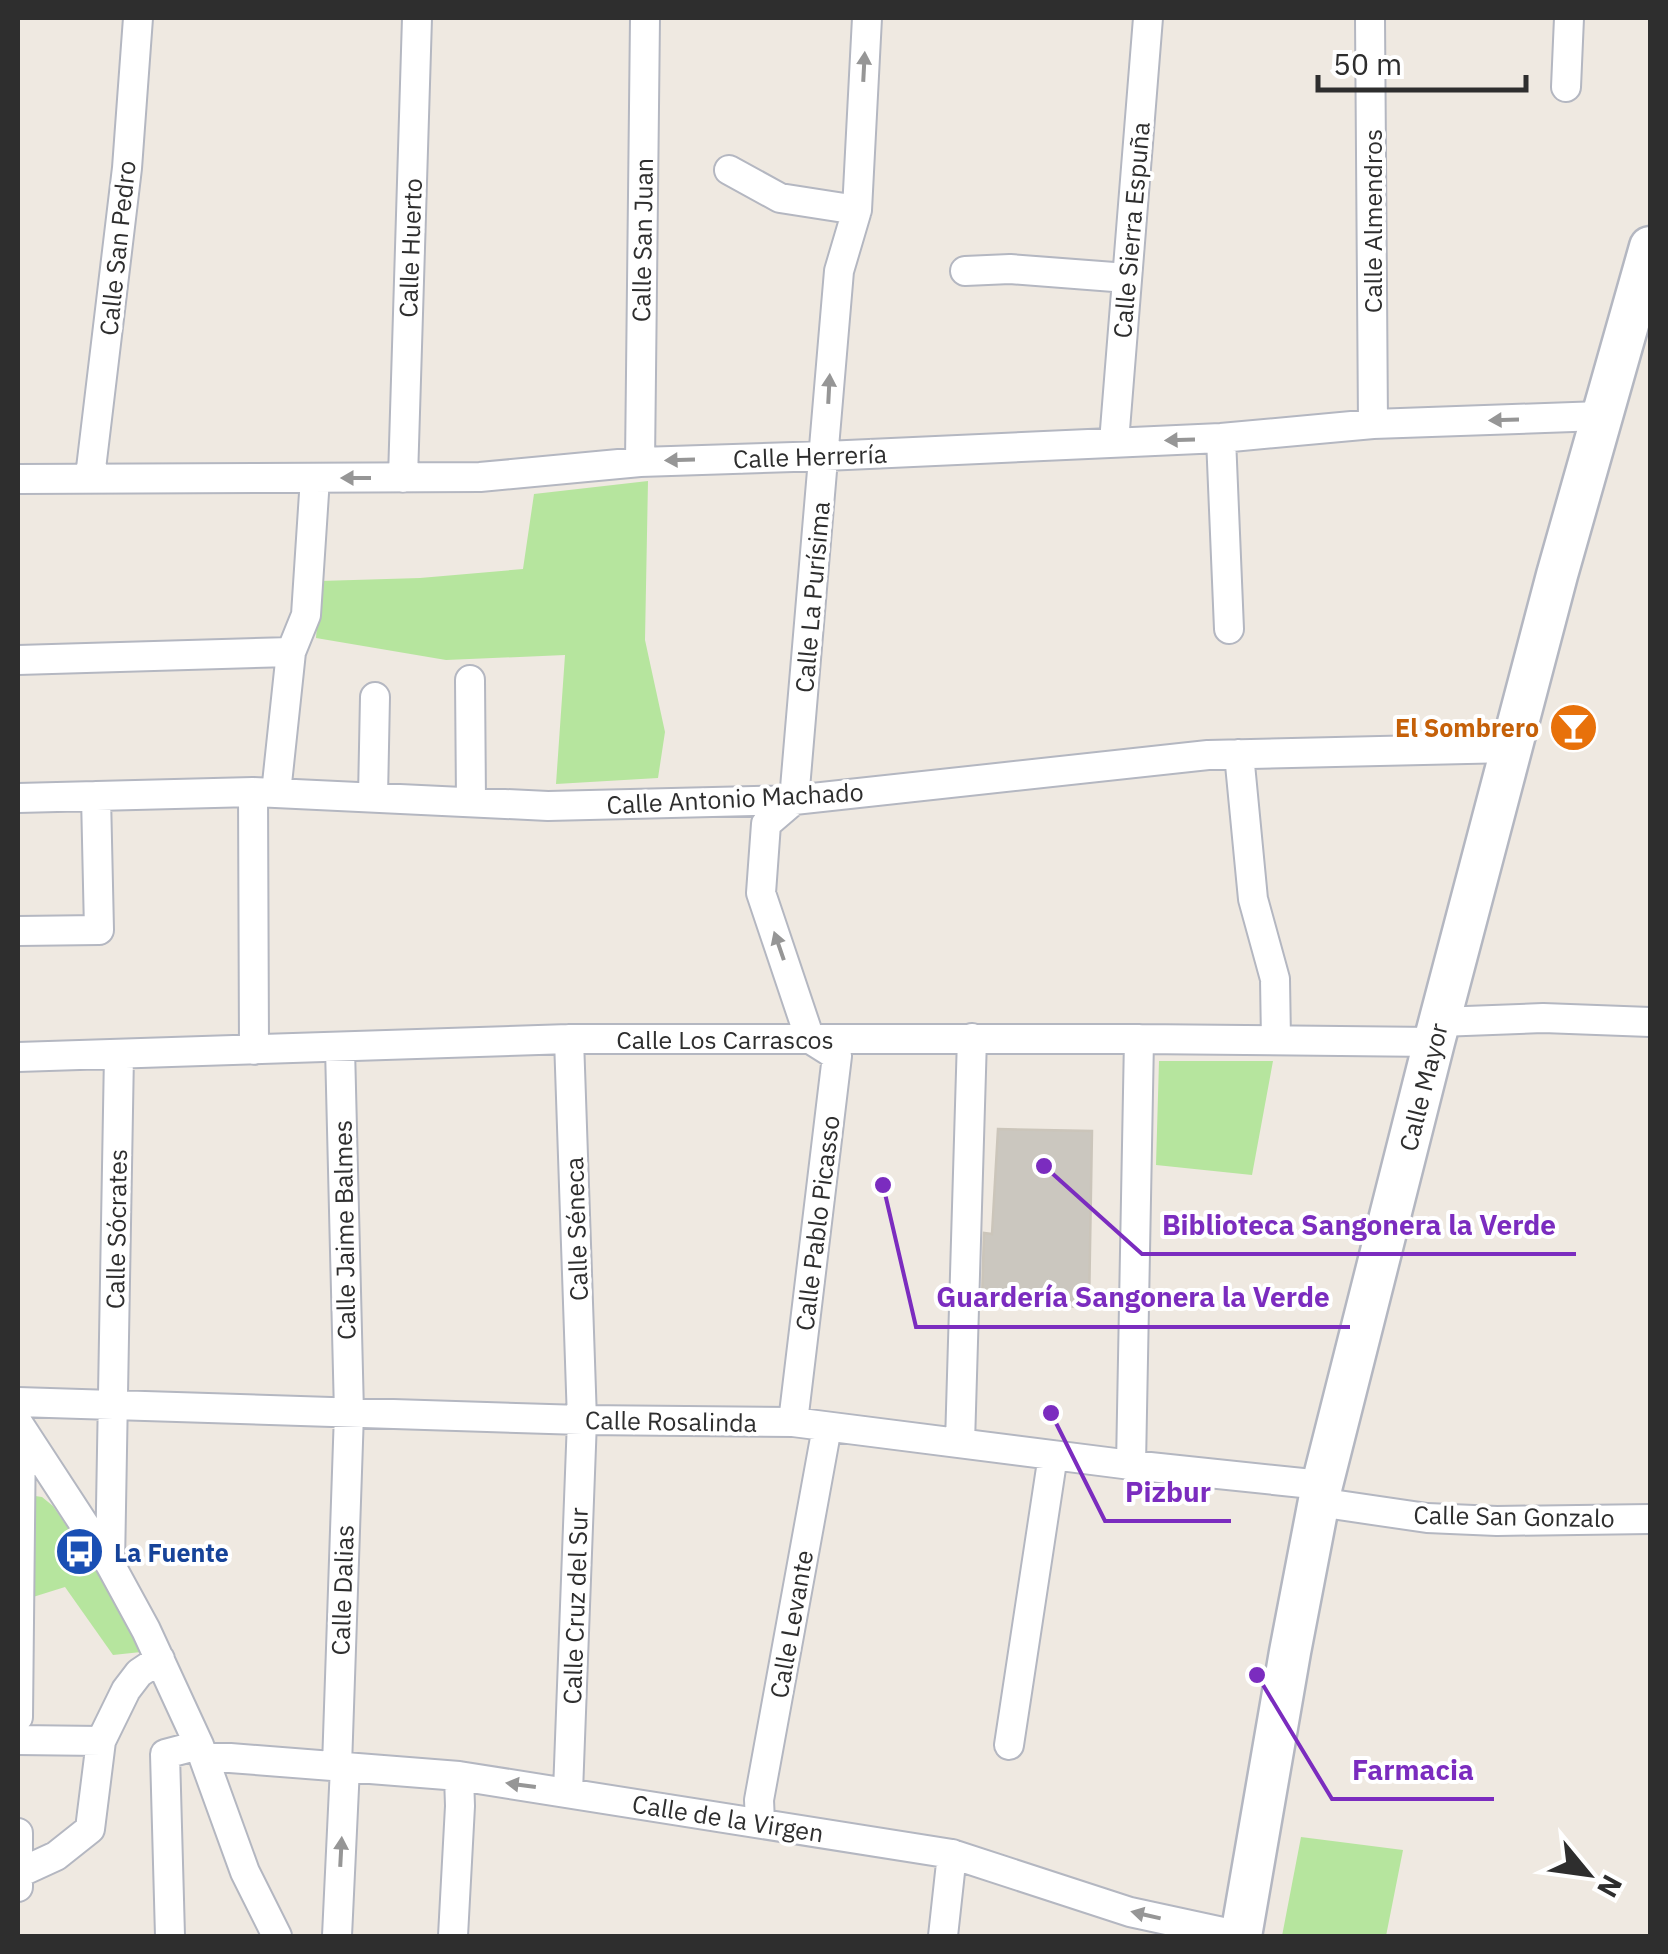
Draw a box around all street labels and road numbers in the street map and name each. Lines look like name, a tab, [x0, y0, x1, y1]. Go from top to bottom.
street label: Calle Sierra Espuña	[1105, 120, 1157, 340]
street label: Calle Almendros	[1356, 129, 1389, 313]
street label: Calle San Juan	[624, 157, 660, 323]
street label: Calle San Pedro	[91, 159, 143, 337]
street label: Calle Huerto	[391, 178, 429, 318]
street label: Calle Herrería	[732, 437, 888, 475]
street label: Calle La Purísima	[787, 500, 837, 694]
street label: Calle Antonio Machado	[606, 775, 864, 821]
street label: Calle Mayor	[1391, 1019, 1455, 1155]
street label: Calle Los Carrascos	[616, 1023, 834, 1056]
street label: Calle Pablo Picasso	[787, 1113, 847, 1333]
street label: Calle Jaime Balmes	[326, 1120, 362, 1340]
street label: Calle Sócrates	[98, 1149, 134, 1309]
street label: Calle Séneca	[557, 1156, 595, 1302]
street label: Calle Rosalinda	[585, 1403, 757, 1439]
street label: Calle San Gonzalo	[1413, 1498, 1615, 1534]
street label: Calle Cruz del Sur	[555, 1507, 595, 1705]
street label: Calle Dalias	[323, 1524, 361, 1656]
street label: Calle Levante	[762, 1547, 820, 1701]
street label: Calle de la Virgen	[630, 1787, 826, 1849]

